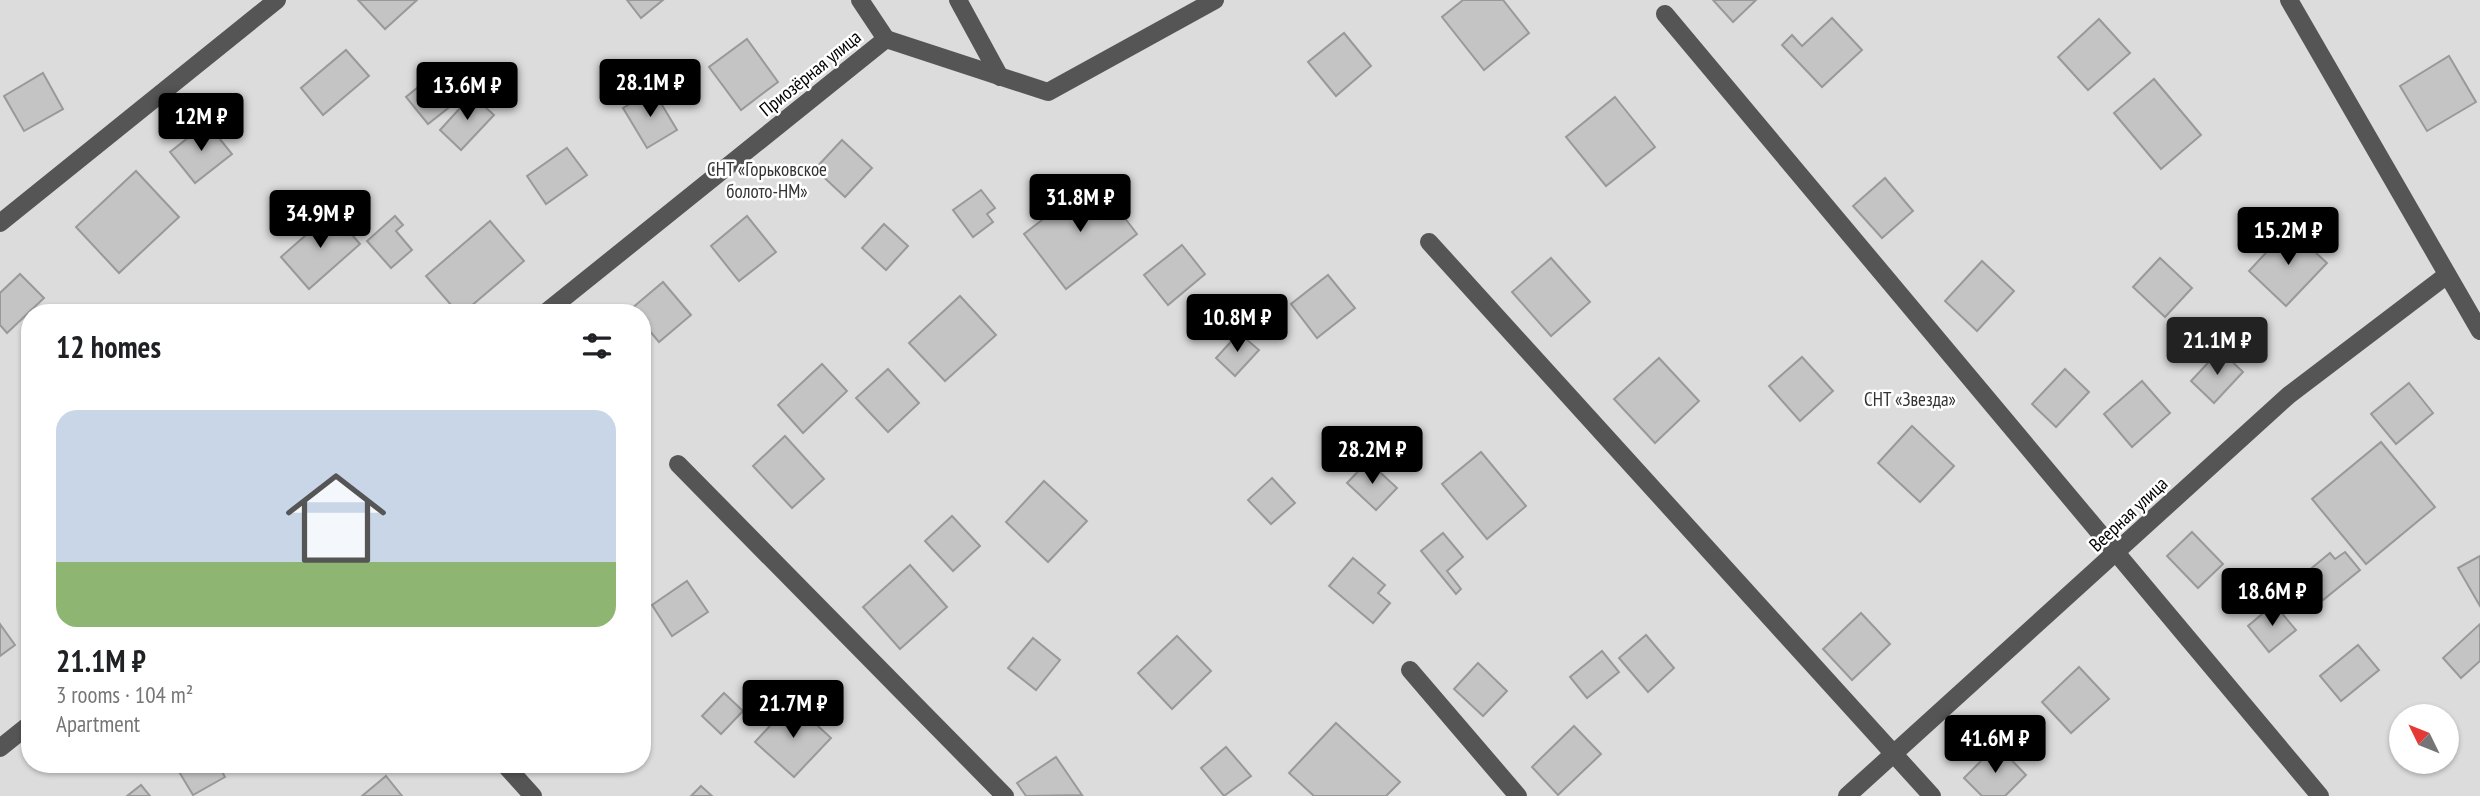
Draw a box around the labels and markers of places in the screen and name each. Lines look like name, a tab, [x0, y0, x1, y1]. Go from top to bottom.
pin: 28.1M ₽	[585, 60, 715, 119]
pin: 13.6M ₽	[402, 62, 532, 122]
pin: 12M ₽	[152, 94, 250, 153]
pin: 31.8M ₽	[1015, 174, 1145, 234]
pin: 34.9M ₽	[255, 190, 385, 250]
pin: 15.2M ₽	[2223, 208, 2353, 267]
pin: 10.8M ₽	[1172, 294, 1302, 354]
pin: 21.1M ₽	[2152, 318, 2282, 377]
pin: 28.2M ₽	[1307, 426, 1437, 486]
pin: 18.6M ₽	[2207, 568, 2337, 628]
pin: 21.7M ₽	[728, 680, 858, 740]
pin: 41.6M ₽	[1930, 716, 2060, 775]

